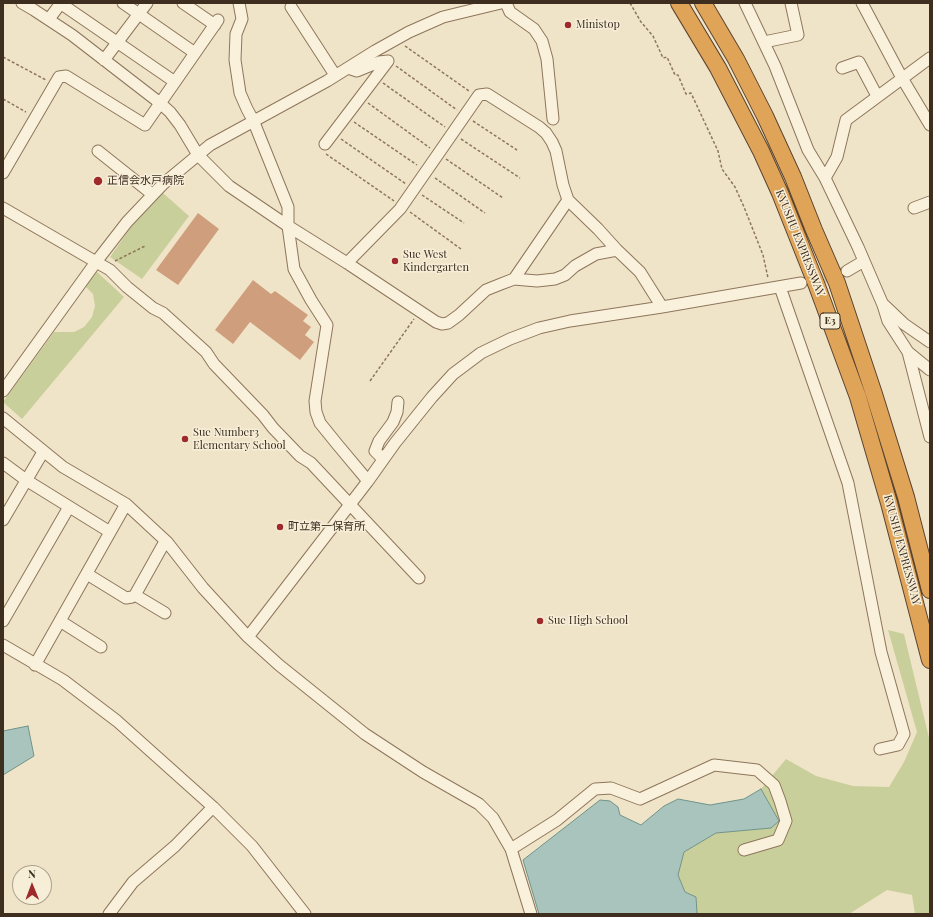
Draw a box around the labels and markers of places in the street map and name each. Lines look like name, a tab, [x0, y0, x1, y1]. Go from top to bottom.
place label: Ministop	[576, 18, 620, 32]
marker: Ministop	[563, 20, 573, 30]
place label: 正信会水戸病院	[107, 174, 184, 188]
marker: 正信会水戸病院	[92, 175, 104, 187]
place label: Sue West Kindergarten	[403, 248, 469, 274]
marker: Sue West Kindergarten	[390, 256, 400, 266]
place label: Sue Number3 Elementary School	[193, 426, 286, 452]
marker: Sue Number3 Elementary School	[180, 434, 190, 444]
place label: 町立第一保育所	[288, 520, 365, 534]
marker: 町立第一保育所	[275, 522, 285, 532]
place label: Sue High School	[548, 614, 628, 628]
marker: Sue High School	[535, 616, 545, 626]

